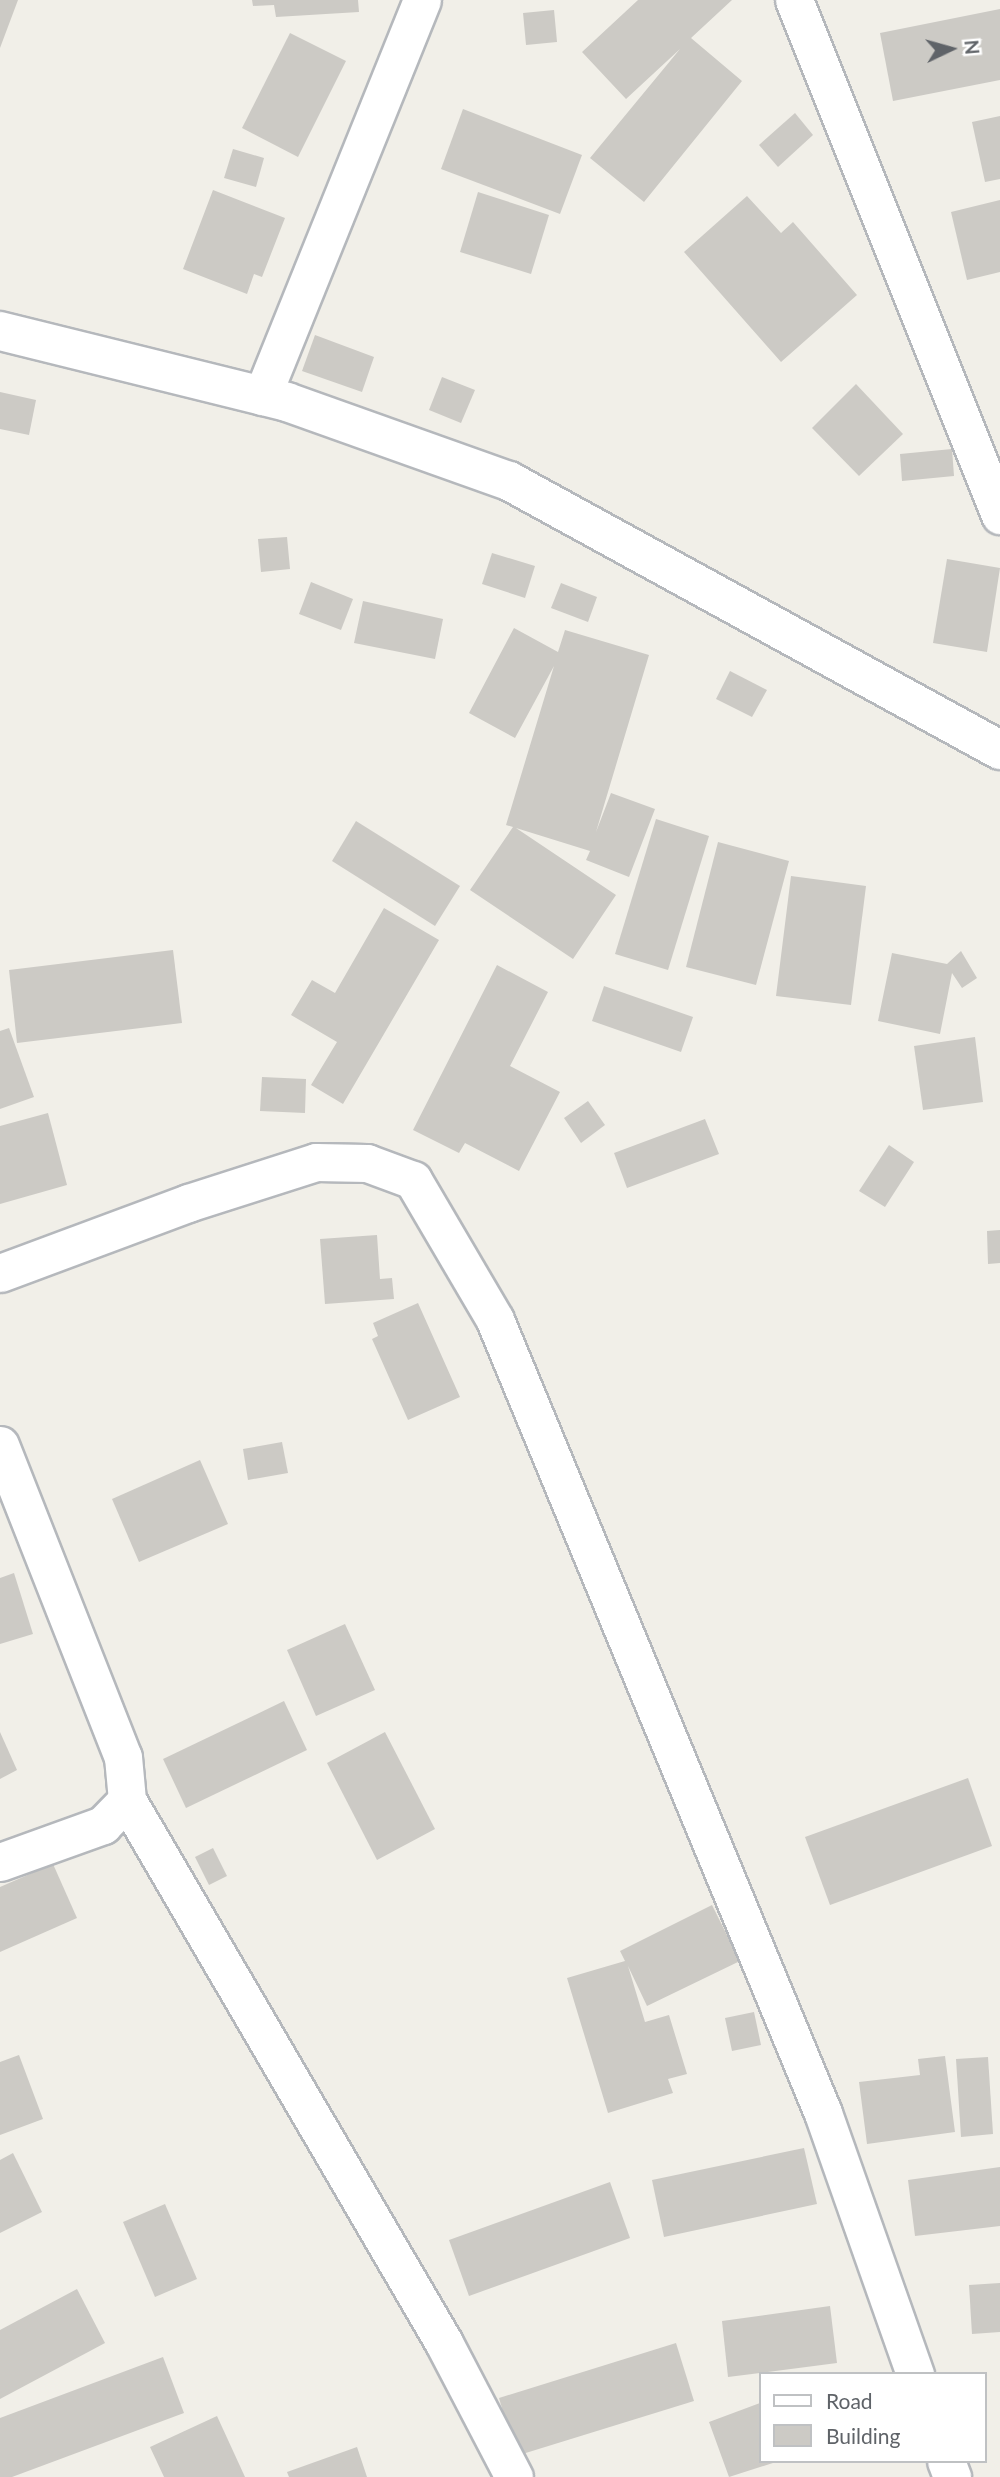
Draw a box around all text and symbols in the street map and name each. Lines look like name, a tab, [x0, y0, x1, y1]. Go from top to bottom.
north arrow	[916, 14, 986, 84]
text: N	[960, 39, 985, 55]
legend	[758, 2372, 986, 2463]
text: Road	[826, 2388, 873, 2413]
text: Building	[826, 2423, 901, 2448]

